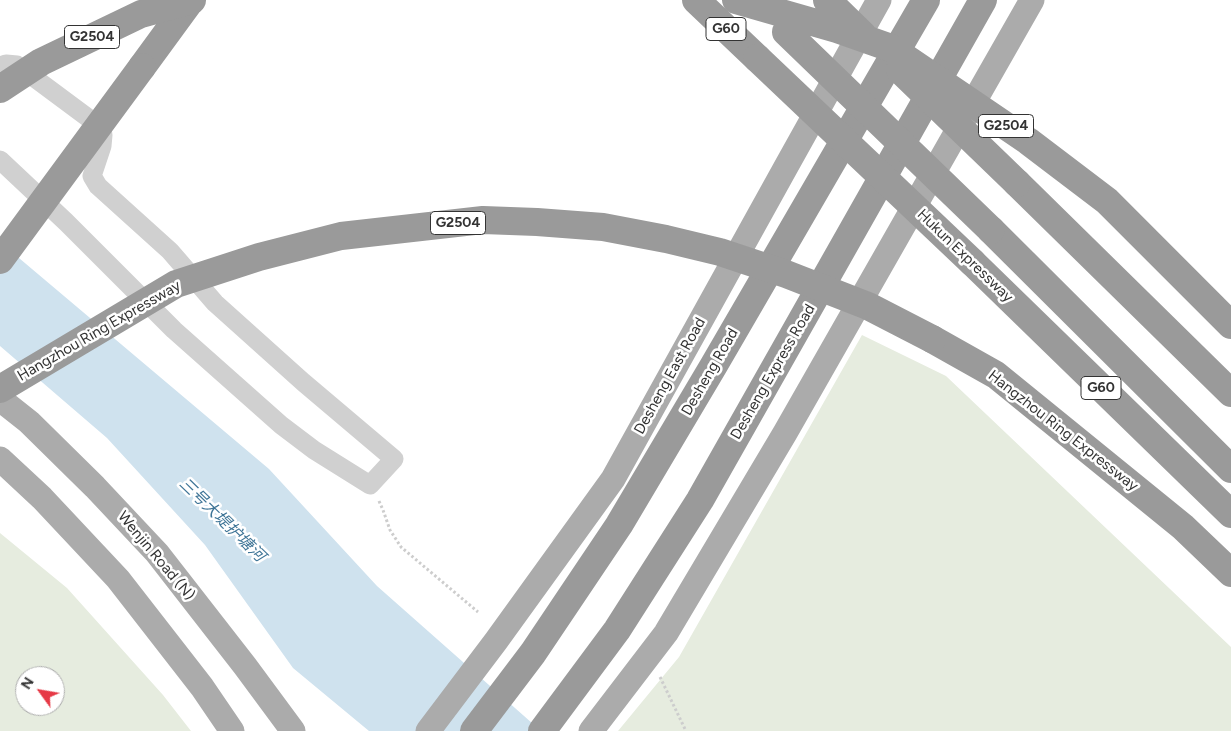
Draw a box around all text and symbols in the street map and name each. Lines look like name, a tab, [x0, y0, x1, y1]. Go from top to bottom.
road number: G60	[706, 18, 746, 40]
road number: G2504	[64, 26, 120, 48]
road number: G2504	[978, 114, 1034, 138]
street label: Hukun Expressway	[913, 206, 1017, 306]
road number: G2504	[430, 212, 486, 234]
street label: Hangzhou Ring Expressway	[14, 277, 184, 385]
street label: Desheng Express Road	[727, 301, 819, 443]
street label: Desheng East Road	[631, 315, 709, 437]
street label: Desheng Road	[678, 325, 742, 419]
street label: Hangzhou Ring Expressway	[984, 367, 1142, 495]
road number: G60	[1081, 376, 1121, 399]
water label: 三号大堤护塘河	[175, 474, 269, 566]
street label: Wenjin Road (N)	[114, 508, 198, 604]
north arrow	[15, 666, 65, 716]
text: N	[18, 674, 38, 692]

